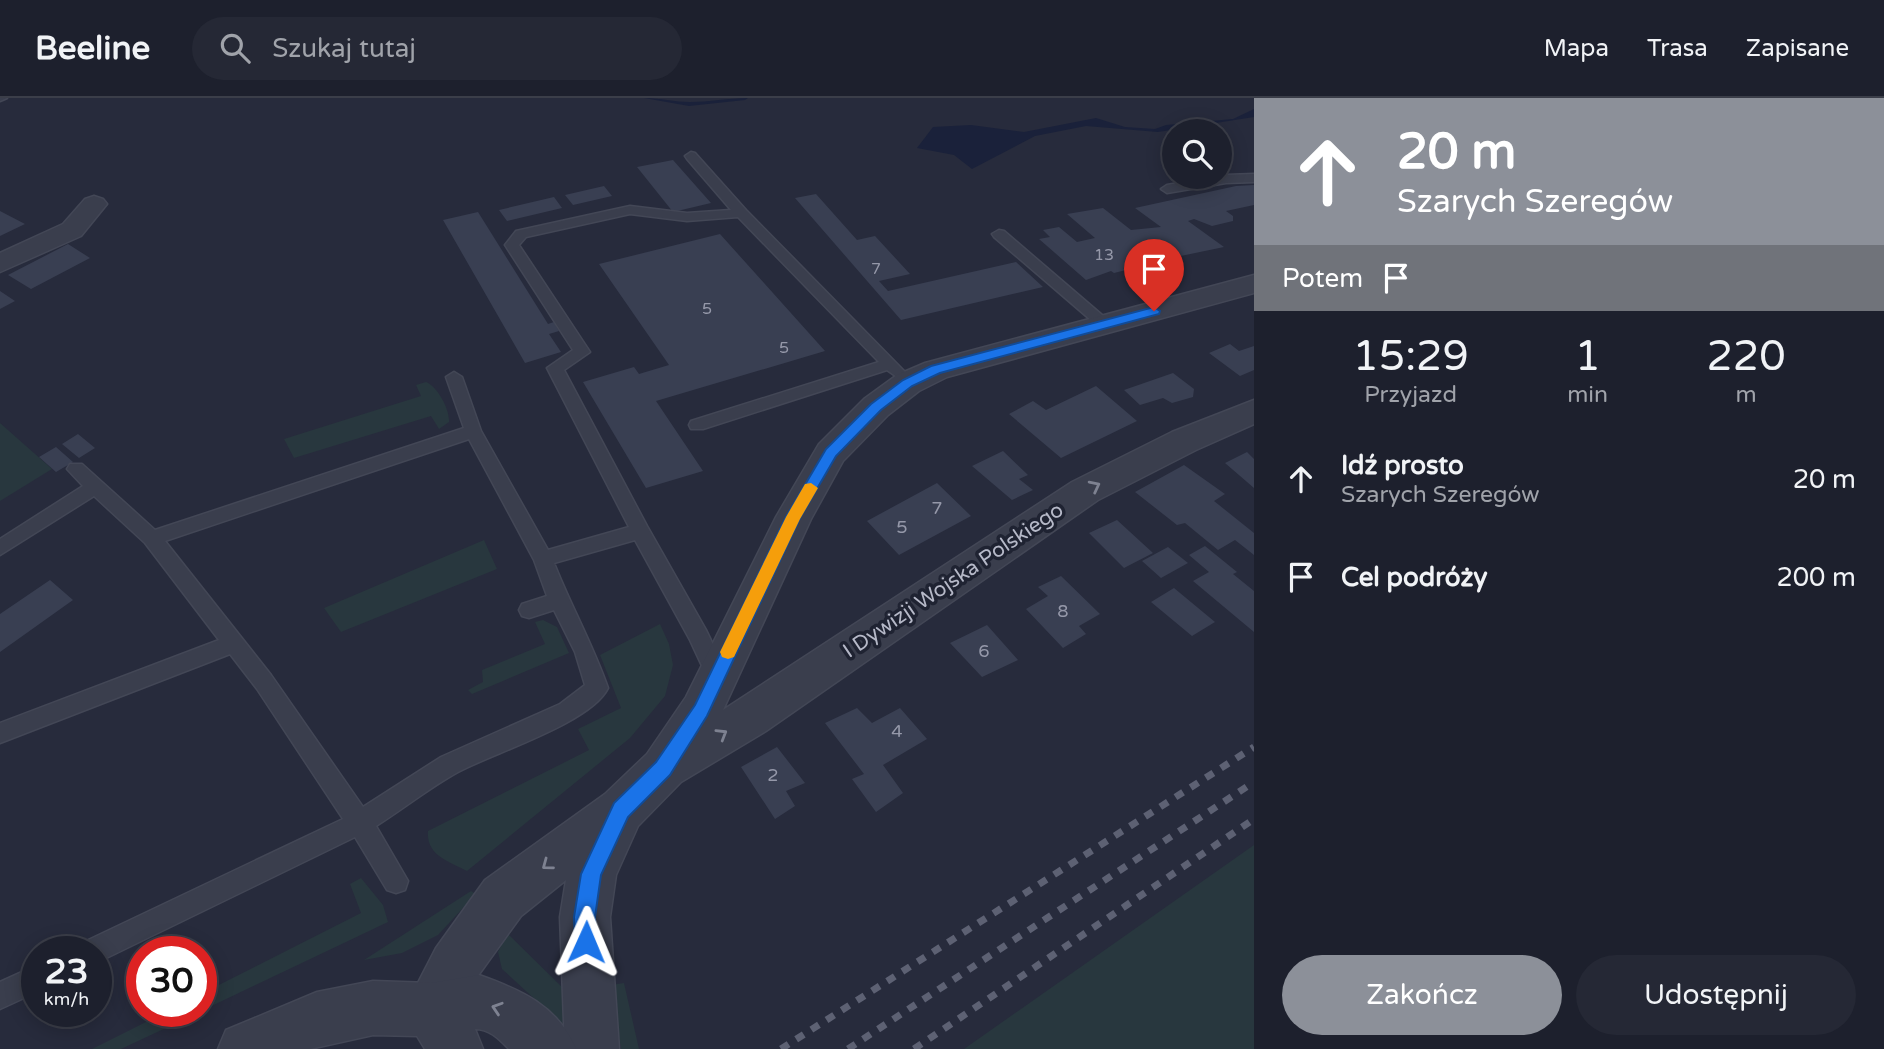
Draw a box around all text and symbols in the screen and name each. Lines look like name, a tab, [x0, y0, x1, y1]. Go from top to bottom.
search box	[192, 17, 682, 80]
text: Beeline	[35, 29, 150, 68]
icon: search	[216, 29, 254, 67]
text: Szukaj tutaj	[272, 33, 416, 64]
text: Mapa	[1544, 34, 1609, 63]
text: Trasa	[1647, 34, 1708, 63]
text: Zapisane	[1746, 34, 1849, 63]
map controls	[1162, 119, 1232, 189]
button: search	[1162, 119, 1232, 189]
text: 20 m	[1397, 123, 1516, 182]
icon: ahead	[1282, 126, 1373, 217]
text: Szarych Szeregów	[1397, 183, 1673, 221]
pin	[1124, 239, 1184, 311]
house number: 13	[1094, 245, 1114, 265]
icon: arrive	[1135, 250, 1173, 288]
house number: 7	[871, 259, 881, 279]
icon: arrive	[1377, 259, 1415, 297]
text: Potem	[1282, 263, 1363, 294]
house number: 5	[702, 299, 712, 319]
text: 15:29	[1352, 331, 1469, 382]
text: 1	[1574, 331, 1601, 382]
text: 220	[1706, 331, 1786, 382]
house number: 5	[779, 338, 789, 358]
text: Przyjazd	[1364, 381, 1457, 409]
text: min	[1567, 381, 1608, 409]
text: m	[1735, 381, 1757, 409]
text: Idź prosto	[1341, 450, 1464, 481]
icon: ahead	[1282, 460, 1320, 498]
text: 20 m	[1793, 464, 1856, 495]
one-way arrow	[1088, 481, 1100, 495]
text: Szarych Szeregów	[1341, 481, 1539, 509]
street label: I Dywizji Wojska Polskiego	[838, 497, 1068, 664]
house number: 7	[931, 497, 943, 519]
house number: 5	[896, 516, 908, 538]
icon: arrive	[1282, 558, 1320, 596]
text: Cel podróży	[1341, 562, 1488, 593]
text: 200 m	[1776, 562, 1856, 593]
house number: 8	[1057, 600, 1069, 622]
house number: 6	[978, 640, 990, 662]
house number: 4	[891, 720, 903, 742]
one-way arrow	[714, 729, 727, 742]
house number: 2	[767, 764, 779, 786]
one-way arrow	[542, 857, 554, 870]
position arrow	[549, 905, 623, 979]
speed limit sign: 30	[126, 936, 217, 1027]
text: 23	[45, 951, 88, 993]
button: Zakończ	[1282, 955, 1562, 1035]
button: Udostępnij	[1576, 955, 1856, 1035]
text: km/h	[44, 988, 89, 1010]
one-way arrow	[491, 1002, 503, 1017]

